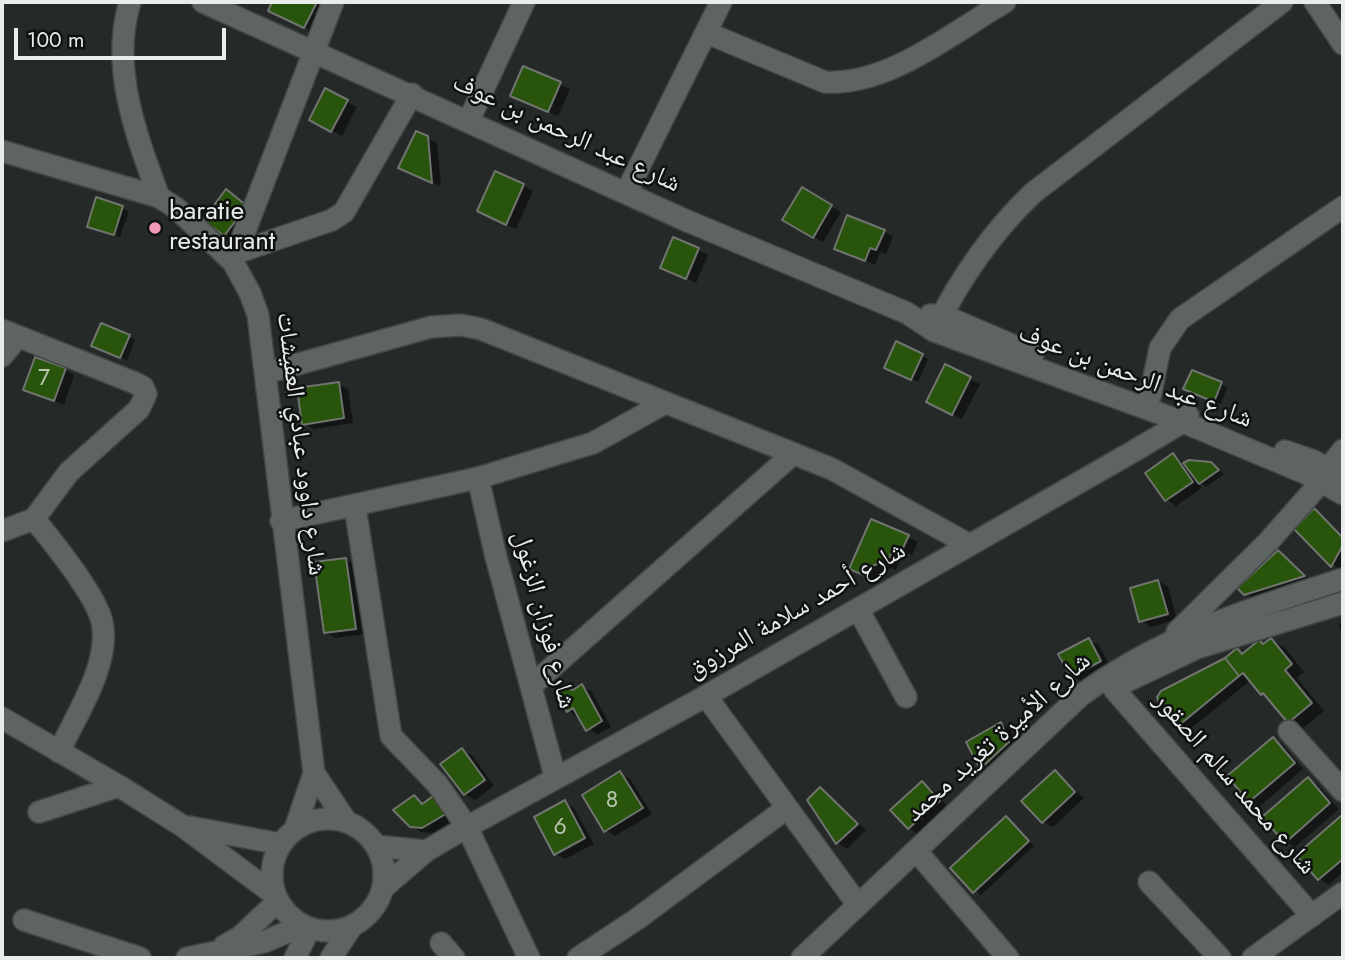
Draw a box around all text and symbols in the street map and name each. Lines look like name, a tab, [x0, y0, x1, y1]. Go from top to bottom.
scale bar	[18, 14, 229, 58]
text: 100 m	[27, 25, 84, 55]
street label: شارع عبد الرحمن بن عوف	[447, 67, 685, 201]
place label: baratie restaurant	[169, 197, 275, 258]
marker: baratie restaurant	[147, 220, 163, 236]
street label: شارع داوود عبادي العفيشات	[268, 311, 332, 577]
street label: شارع عبد الرحمن بن عوف	[1014, 318, 1256, 436]
house number: 7	[38, 365, 50, 393]
street label: شارع فوزان الزغول	[504, 528, 582, 712]
street label: شارع أحمد سلامة المرزوق	[682, 536, 912, 686]
street label: شارع الأميرة تغريد محمد	[900, 647, 1098, 829]
street label: شارع محمد سالم الصقور	[1146, 686, 1322, 882]
house number: 8	[606, 787, 618, 815]
house number: 6	[553, 814, 567, 842]

